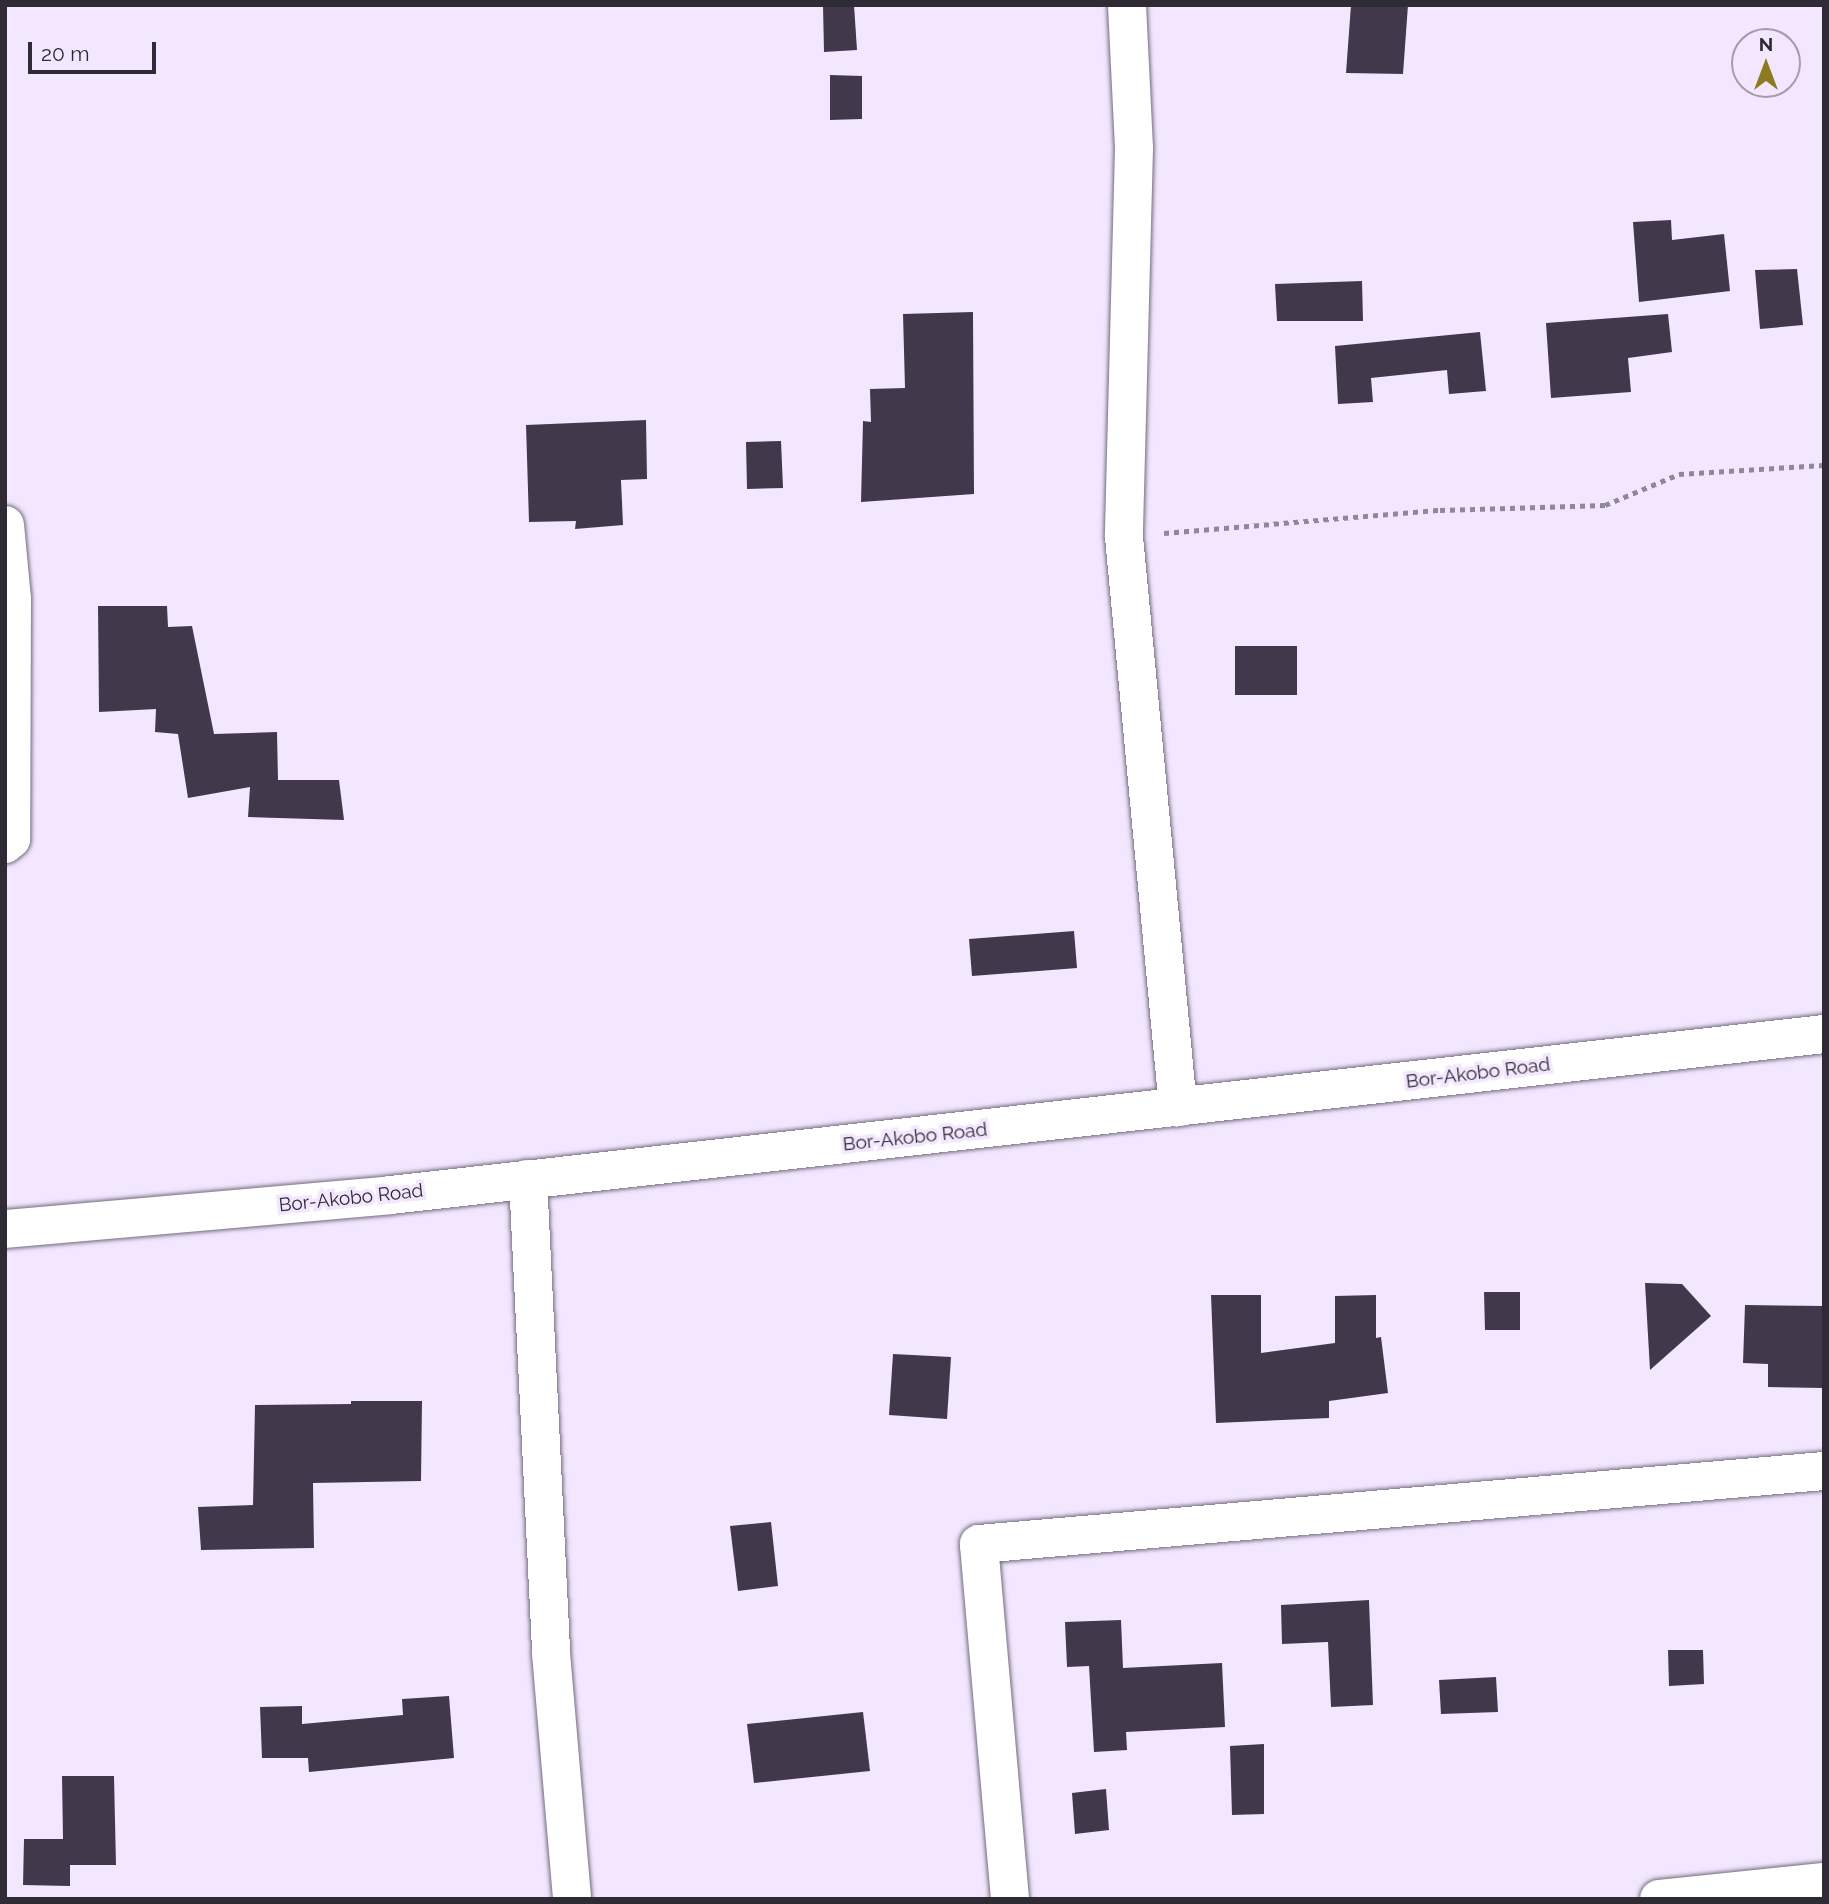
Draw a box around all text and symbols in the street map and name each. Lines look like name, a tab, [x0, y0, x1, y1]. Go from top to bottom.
scale bar	[32, 28, 159, 72]
north arrow	[1731, 28, 1801, 98]
text: N	[1759, 33, 1773, 55]
text: 20 m	[41, 41, 89, 66]
street label: Bor-Akobo Road	[1405, 1053, 1551, 1093]
street label: Bor-Akobo Road	[842, 1118, 988, 1156]
street label: Bor-Akobo Road	[278, 1179, 424, 1217]

